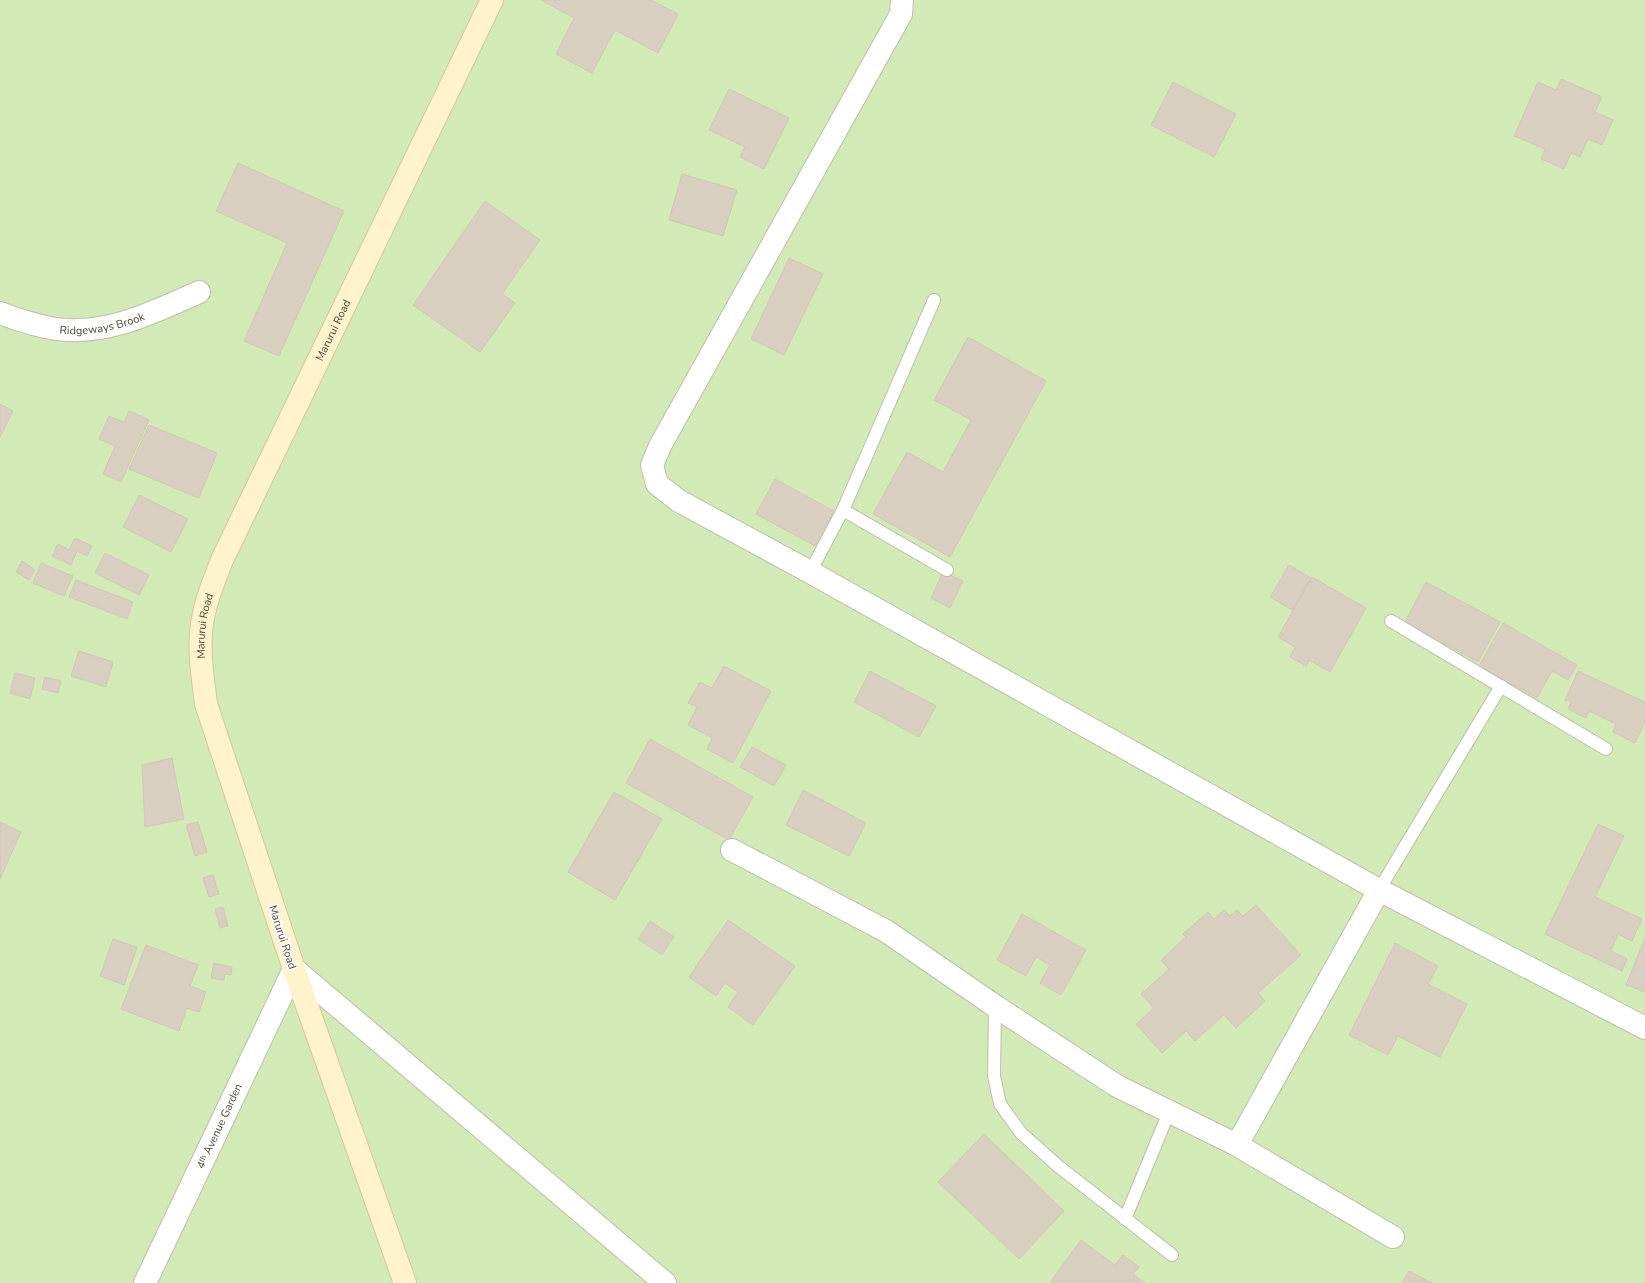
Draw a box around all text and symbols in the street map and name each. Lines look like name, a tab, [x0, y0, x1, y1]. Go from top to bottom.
street label: Marurui Road	[312, 297, 354, 364]
street label: Ridgeways Brook	[59, 309, 147, 338]
street label: Marurui Road	[193, 591, 217, 659]
street label: Marurui Road	[265, 903, 300, 971]
street label: 4ᵗʰ Avenue Garden	[193, 1081, 246, 1171]

